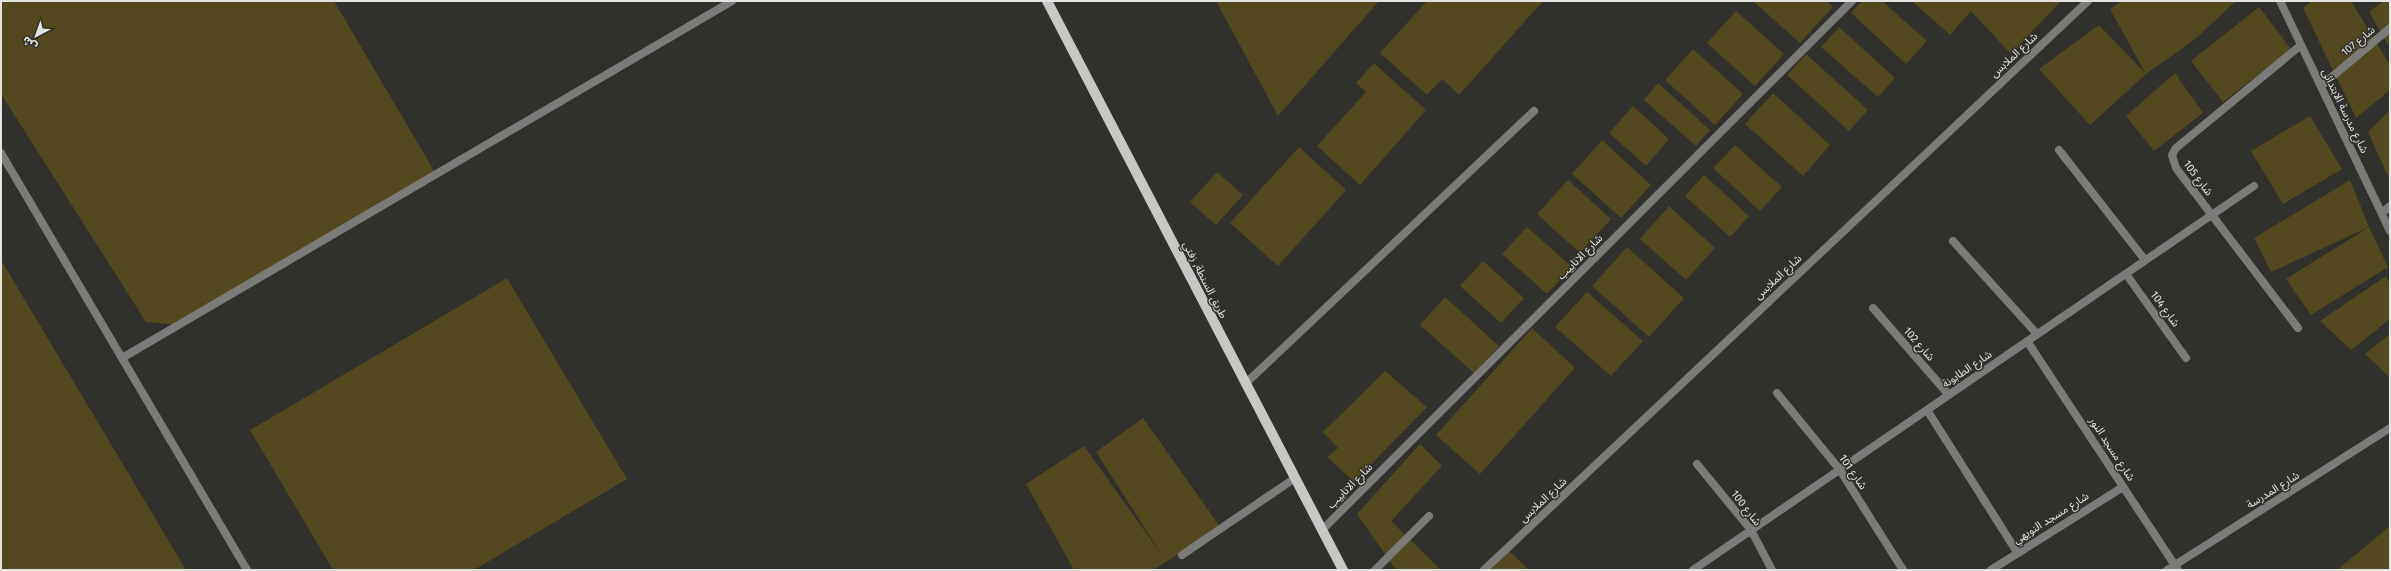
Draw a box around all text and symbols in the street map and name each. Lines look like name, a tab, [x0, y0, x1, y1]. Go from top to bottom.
north arrow	[16, 16, 56, 56]
street label: شارع 107	[2339, 23, 2378, 60]
street label: شارع الملابس	[1988, 30, 2041, 81]
text: ش	[20, 33, 40, 53]
street label: شارع مدرسة الابتدائى	[2318, 67, 2371, 156]
street label: شارع 105	[2180, 158, 2216, 199]
street label: شارع الانابيب	[1555, 231, 1606, 283]
street label: طريق السنطة, زفتي	[1178, 239, 1230, 322]
street label: شارع الملابس	[1752, 252, 1805, 303]
street label: شارع 104	[2147, 289, 2183, 330]
street label: شارع 102	[1900, 324, 1937, 365]
street label: شارع الطابونة	[1940, 347, 1995, 391]
street label: شارع مسجد النور	[2085, 414, 2138, 484]
street label: شارع 101	[1835, 452, 1870, 493]
street label: شارع الانابيب	[1325, 460, 1376, 512]
street label: شارع المدرسة	[2244, 468, 2303, 512]
street label: شارع الملابس	[1517, 475, 1570, 526]
street label: شارع 100	[1727, 488, 1764, 529]
street label: شارع مسجد النويهي	[2011, 489, 2093, 549]

